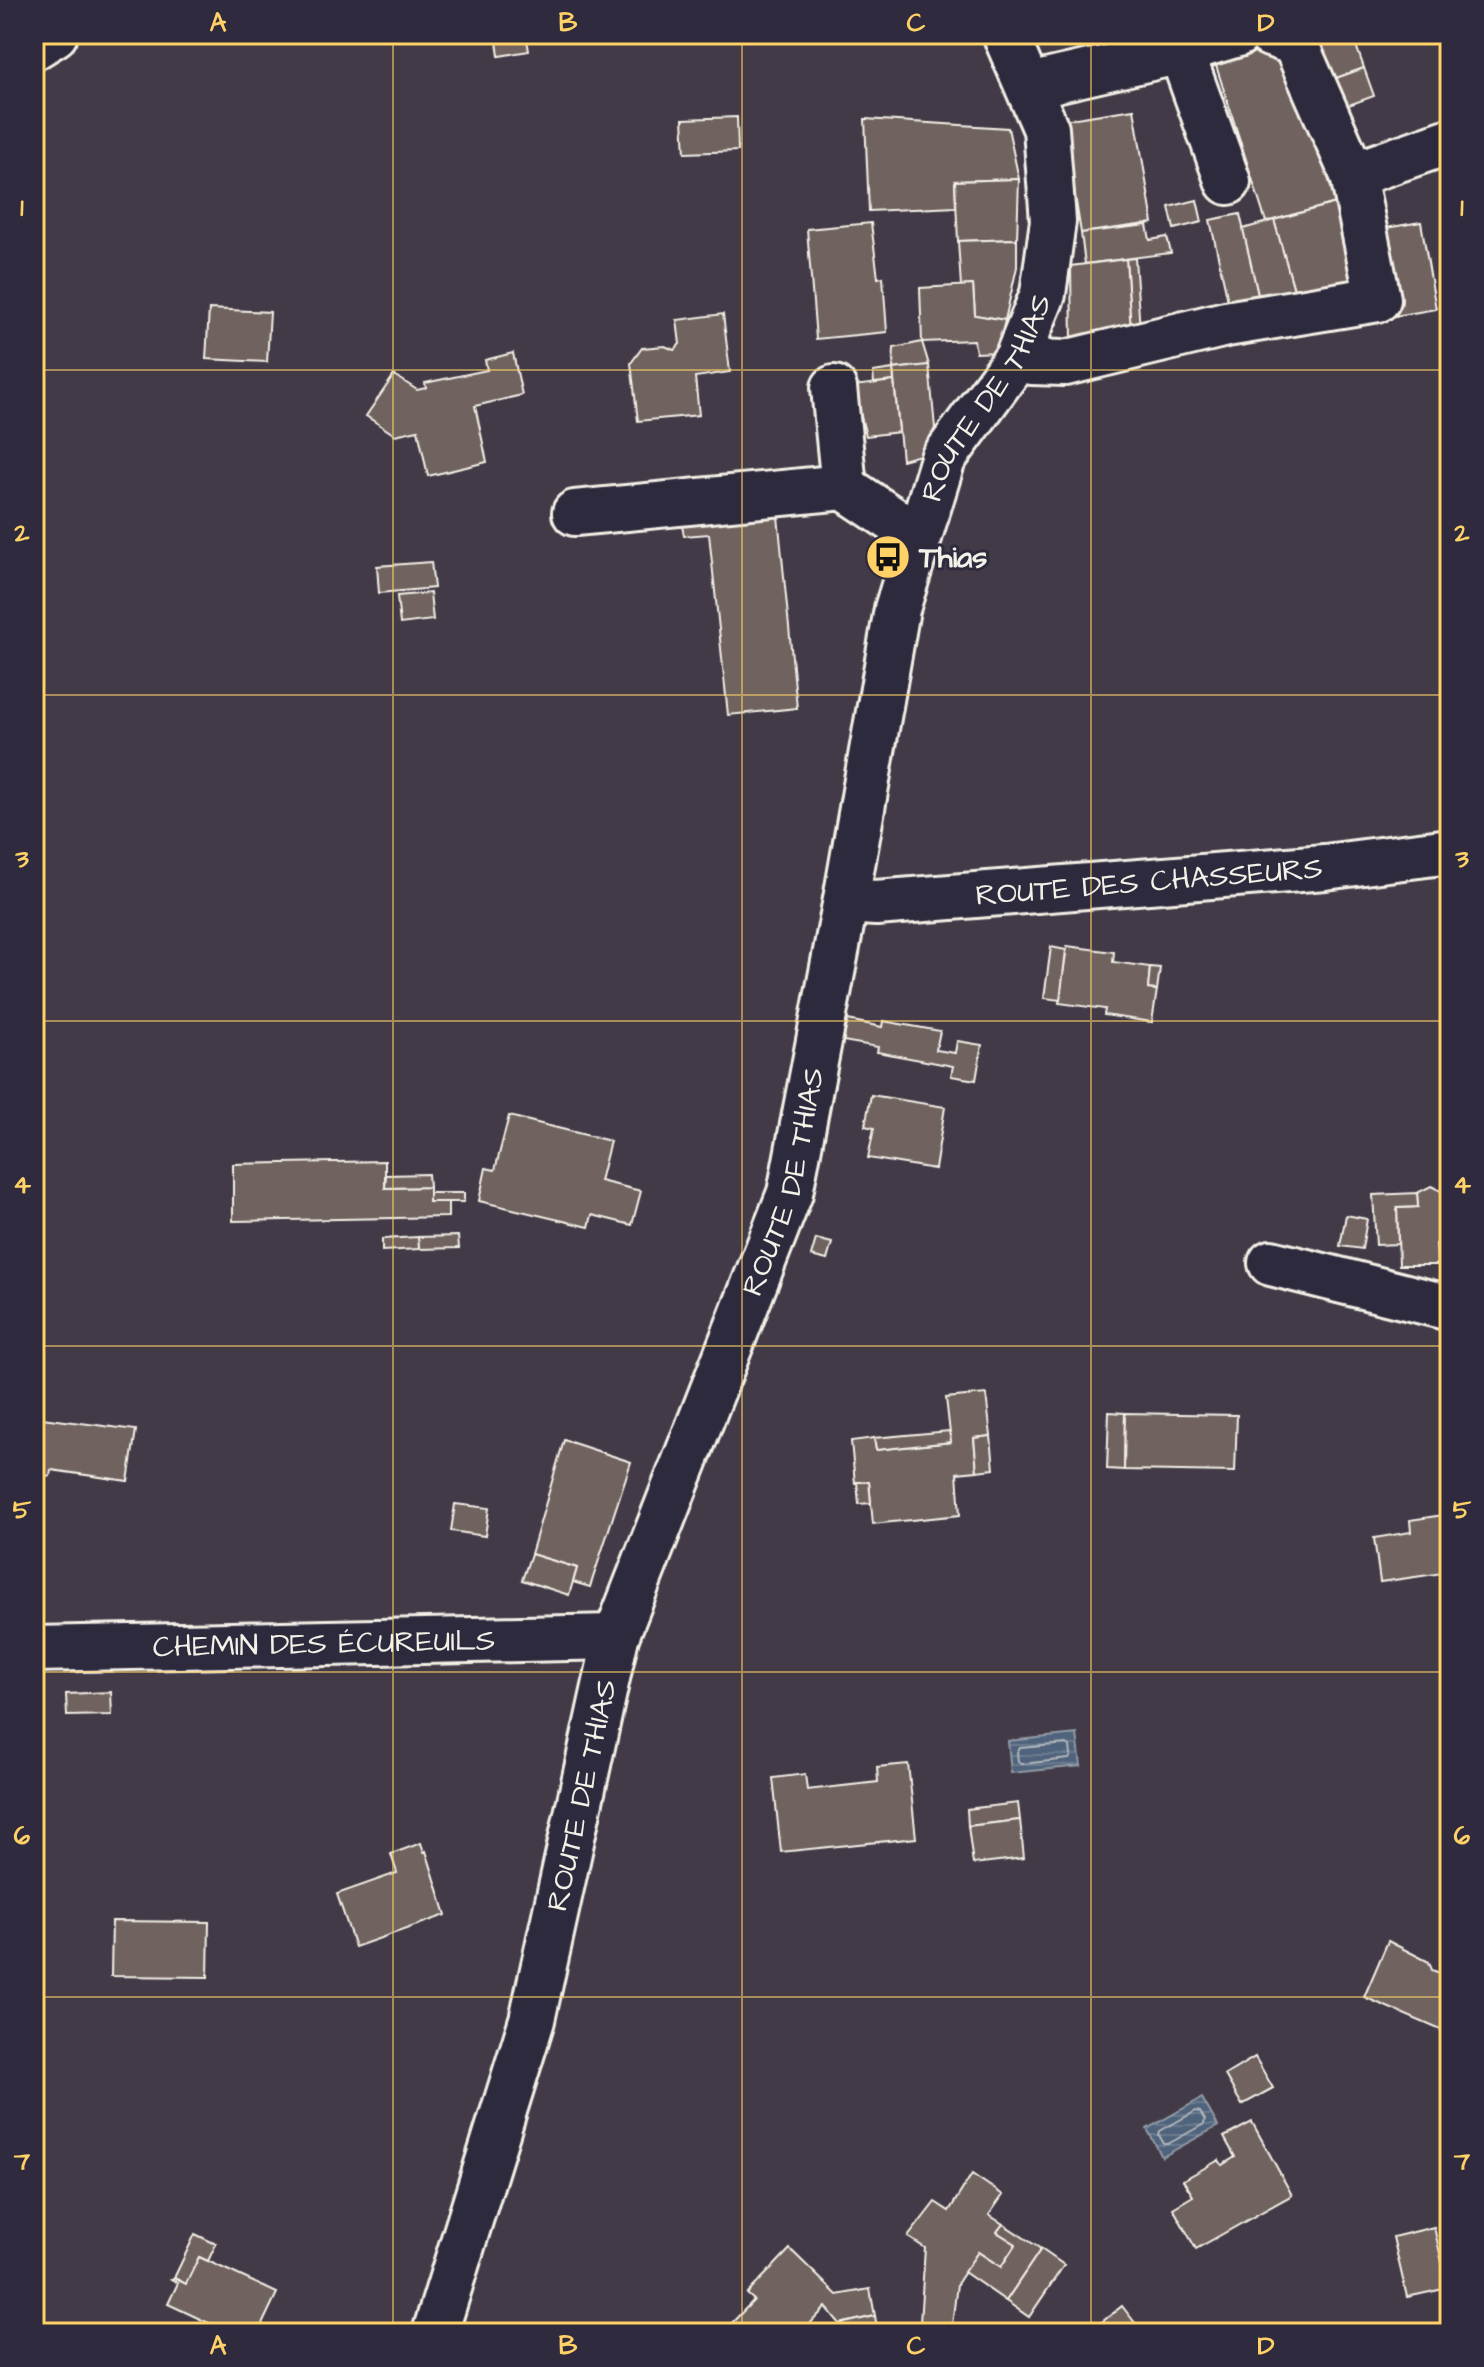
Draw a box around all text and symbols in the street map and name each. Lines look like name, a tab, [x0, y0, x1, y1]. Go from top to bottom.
text: A	[210, 5, 227, 41]
text: B	[559, 5, 578, 41]
text: C	[907, 5, 926, 41]
text: D	[1258, 5, 1275, 41]
text: 1	[20, 190, 24, 226]
text: 1	[1460, 190, 1464, 226]
street label: ROUTE DE THIAS	[911, 288, 1063, 507]
text: 2	[14, 515, 30, 551]
text: 2	[1454, 515, 1470, 551]
bus stop icon: Thias	[864, 533, 912, 581]
place label: Thias	[918, 537, 987, 579]
text: 3	[14, 841, 29, 877]
text: 3	[1454, 841, 1469, 877]
street label: ROUTE DES CHASSEURS	[974, 847, 1324, 917]
street label: ROUTE DE THIAS	[732, 1064, 835, 1302]
text: 4	[13, 1167, 31, 1203]
text: 4	[1453, 1167, 1471, 1203]
text: 5	[13, 1492, 32, 1528]
text: 5	[1453, 1492, 1472, 1528]
street label: CHEMIN DES ÉCUREUILS	[152, 1619, 496, 1669]
street label: ROUTE DE THIAS	[537, 1675, 628, 1915]
text: 6	[14, 1818, 31, 1854]
text: 6	[1454, 1818, 1471, 1854]
text: 7	[13, 2143, 30, 2179]
text: 7	[1453, 2143, 1470, 2179]
text: A	[210, 2328, 227, 2364]
text: B	[559, 2328, 578, 2364]
text: C	[907, 2328, 926, 2364]
text: D	[1258, 2328, 1275, 2364]

